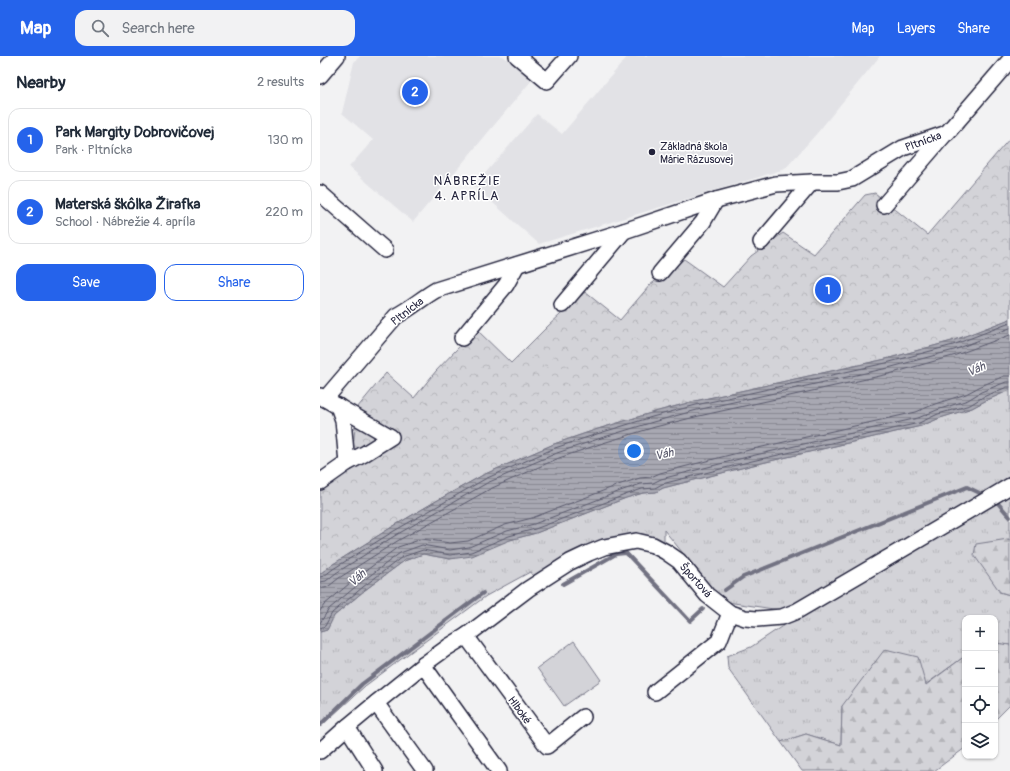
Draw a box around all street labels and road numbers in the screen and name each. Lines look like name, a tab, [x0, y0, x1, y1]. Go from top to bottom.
street label: Pltnícka	[903, 129, 943, 154]
street label: Pltnícka	[388, 295, 426, 328]
street label: Športová	[677, 560, 715, 600]
street label: Hlboké	[505, 694, 534, 727]

